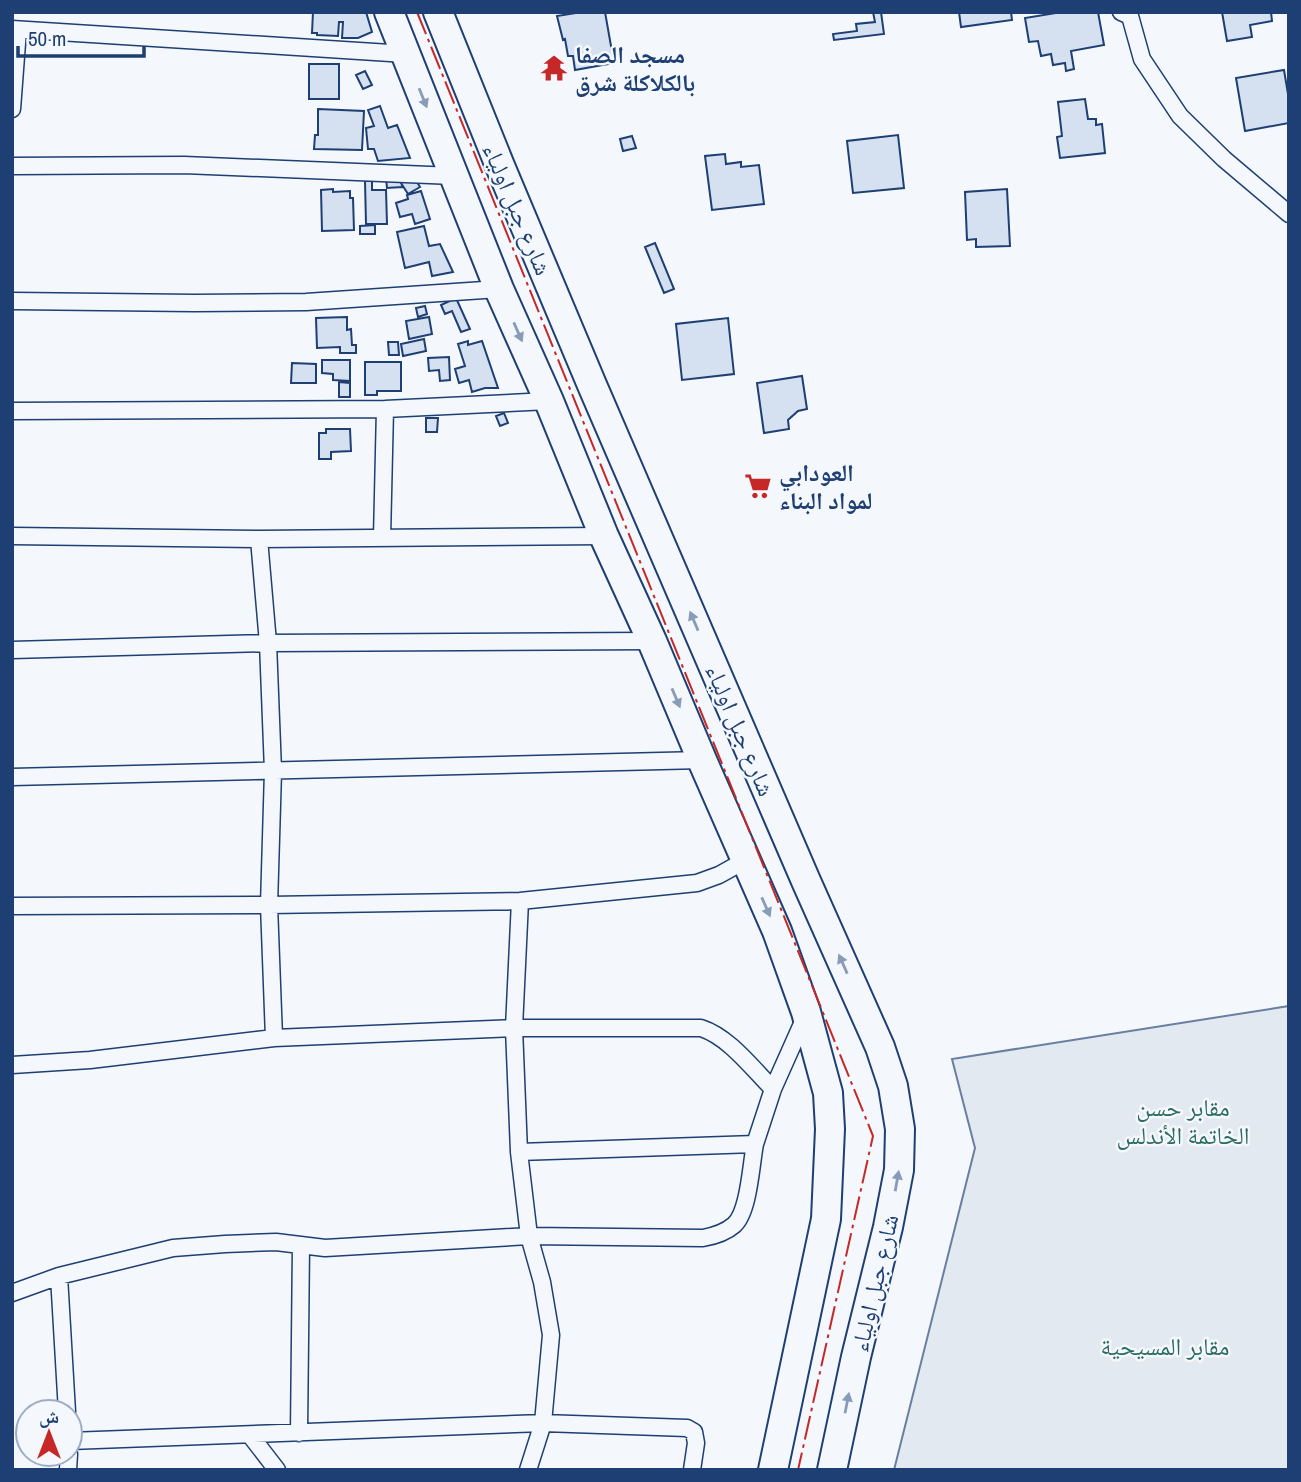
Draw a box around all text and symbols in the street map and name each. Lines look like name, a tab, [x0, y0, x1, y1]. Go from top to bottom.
scale bar	[18, 14, 144, 58]
text: 50 m	[28, 24, 66, 53]
place label: مسجد الصفا بالكلاكلة شرق	[575, 38, 695, 98]
temple icon: مسجد الصفا بالكلاكلة شرق	[539, 53, 569, 83]
one-way arrow	[418, 88, 429, 109]
street label: شارع جبل اولياء	[476, 138, 560, 280]
one-way arrow	[512, 322, 524, 342]
place label: العودابي لمواد البناء	[779, 456, 872, 516]
supermarket icon: العودابي لمواد البناء	[743, 471, 773, 501]
one-way arrow	[688, 611, 700, 631]
street label: شارع جبل اولياء	[699, 659, 783, 801]
one-way arrow	[671, 688, 682, 709]
one-way arrow	[760, 897, 772, 917]
one-way arrow	[837, 954, 848, 975]
park label: مقابر حسن الخاتمة الأندلس	[1117, 1091, 1249, 1151]
one-way arrow	[892, 1170, 903, 1192]
street label: شارع جبل اولياء	[843, 1211, 905, 1355]
park label: مقابر المسيحية	[1101, 1330, 1229, 1362]
one-way arrow	[841, 1392, 852, 1414]
north arrow	[14, 1398, 84, 1468]
text: ش	[39, 1403, 59, 1429]

